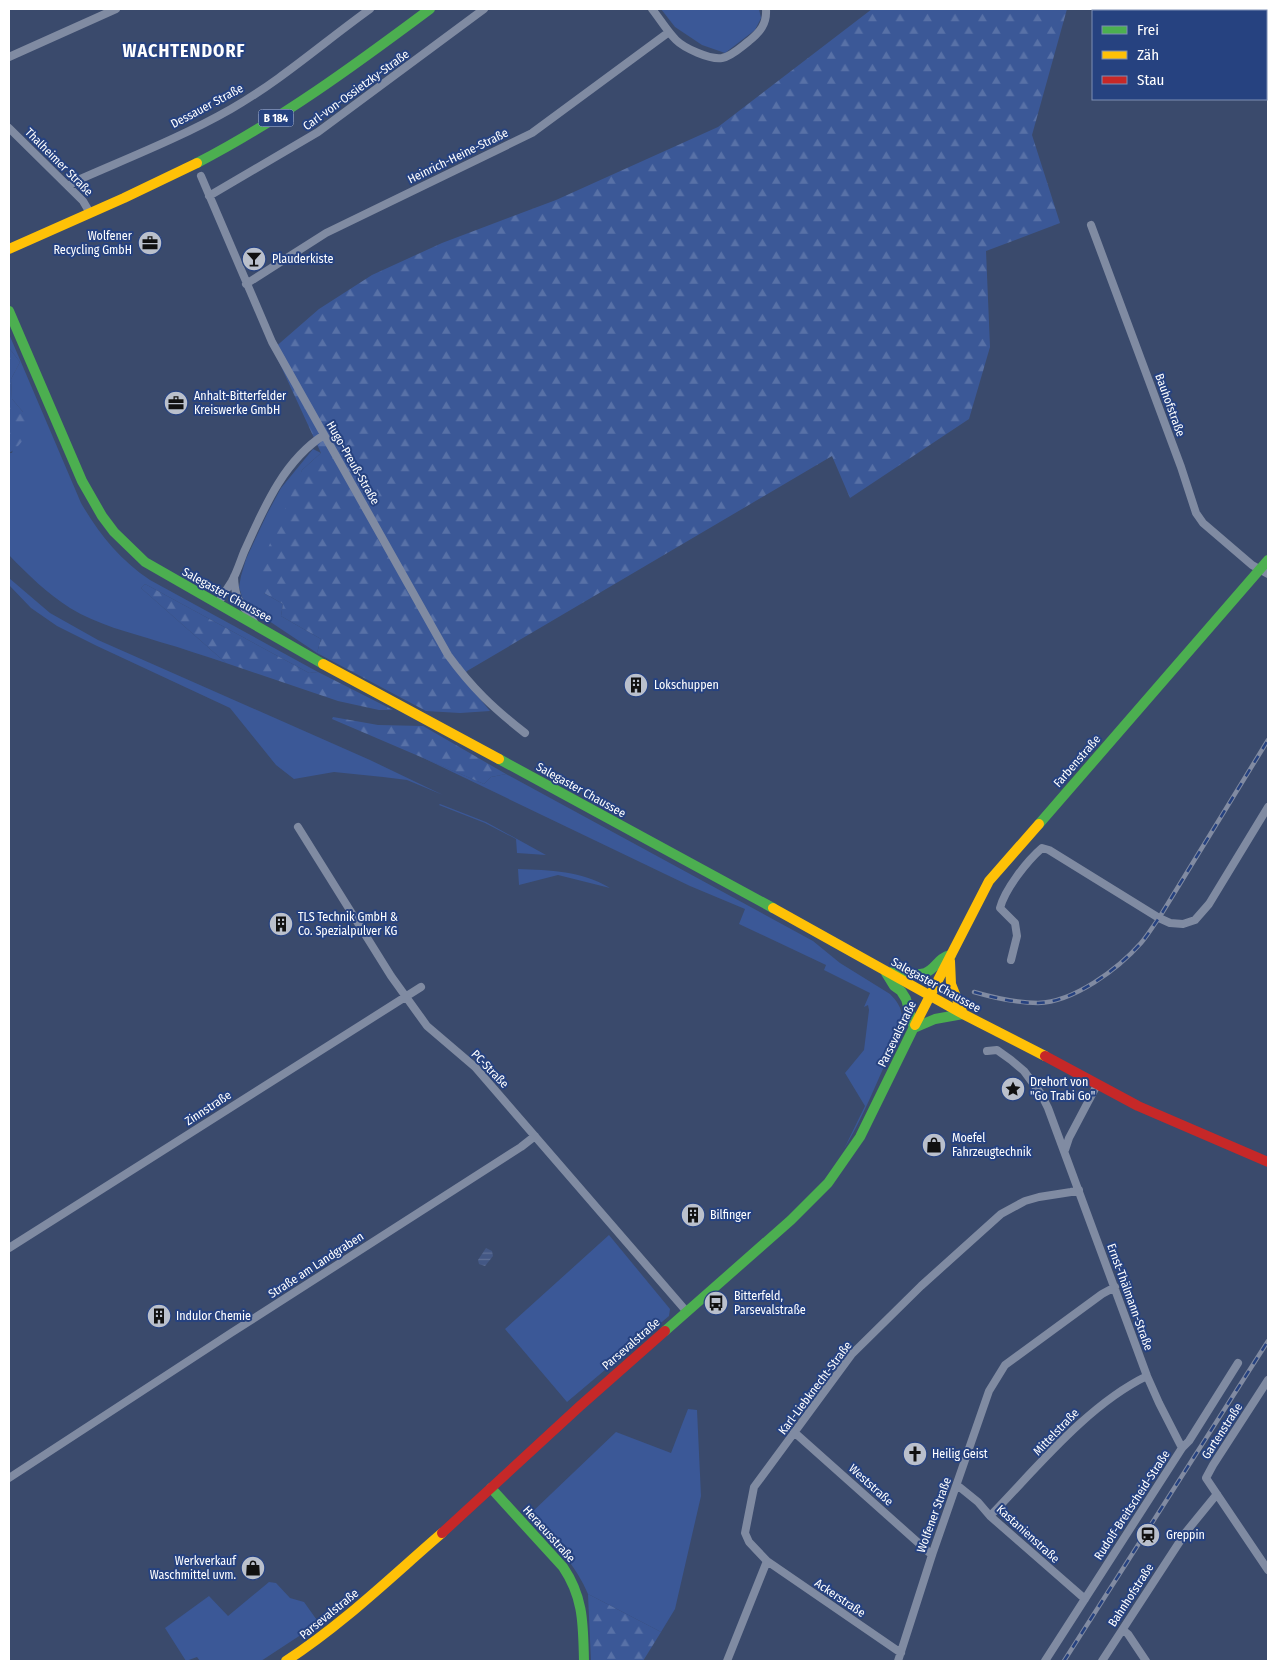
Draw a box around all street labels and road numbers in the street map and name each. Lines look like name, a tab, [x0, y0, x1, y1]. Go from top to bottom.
street label: Carl-von-Ossietzky-Straße	[300, 47, 412, 133]
street label: Dessauer Straße	[168, 81, 246, 131]
road number: B 184	[258, 110, 294, 126]
street label: Thalheimer Straße	[22, 125, 96, 199]
street label: Heinrich-Heine-Straße	[405, 126, 511, 186]
street label: Bauhofstraße	[1152, 372, 1188, 439]
street label: Hugo-Preuß-Straße	[323, 419, 383, 507]
street label: Salegaster Chaussee	[180, 565, 274, 625]
street label: Farbenstraße	[1051, 732, 1103, 790]
street label: Salegaster Chaussee	[534, 760, 628, 820]
street label: Salegaster Chaussee	[889, 955, 983, 1015]
street label: Parsevalstraße	[875, 999, 919, 1069]
street label: PC-Straße	[468, 1047, 512, 1091]
street label: Zinnstraße	[182, 1088, 234, 1128]
street label: Straße am Landgraben	[266, 1229, 366, 1301]
street label: Ernst-Thälmann-Straße	[1104, 1242, 1156, 1352]
street label: Parsevalstraße	[599, 1315, 663, 1373]
street label: Karl-Liebknecht-Straße	[775, 1339, 855, 1437]
street label: Gartenstraße	[1199, 1400, 1245, 1462]
street label: Mittelstraße	[1030, 1406, 1082, 1458]
street label: Rudolf-Breitscheid-Straße	[1091, 1448, 1173, 1562]
street label: Weststraße	[846, 1461, 896, 1509]
street label: Wolfener Straße	[914, 1475, 954, 1555]
street label: Kastanienstraße	[994, 1502, 1062, 1566]
street label: Heraeusstraße	[520, 1503, 578, 1565]
street label: Bahnhofstraße	[1105, 1561, 1157, 1629]
street label: Ackerstraße	[812, 1576, 868, 1620]
street label: Parsevalstraße	[297, 1586, 361, 1642]

